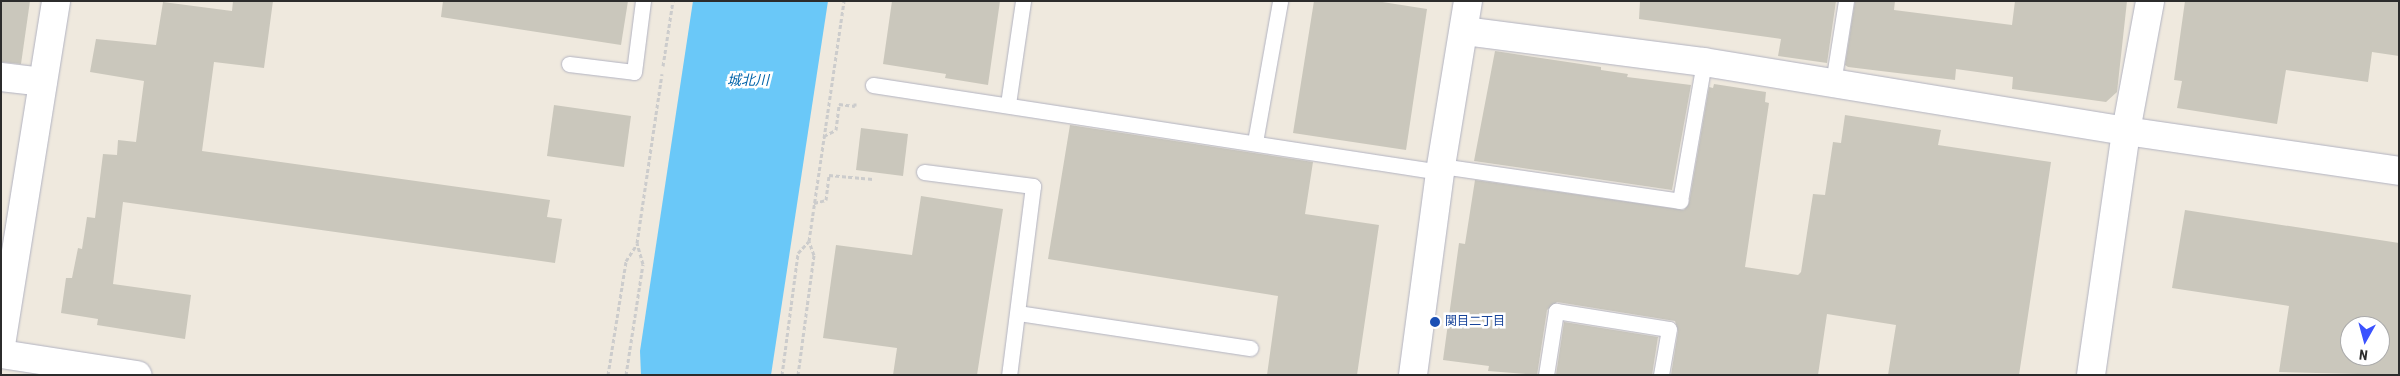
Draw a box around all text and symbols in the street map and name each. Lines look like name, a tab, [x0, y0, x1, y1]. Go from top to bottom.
water label: 城北川	[727, 72, 769, 88]
place label: 関目二丁目	[1445, 315, 1505, 329]
marker: 関目二丁目	[1429, 316, 1441, 328]
north arrow	[2340, 316, 2390, 366]
text: N	[2358, 346, 2369, 363]

